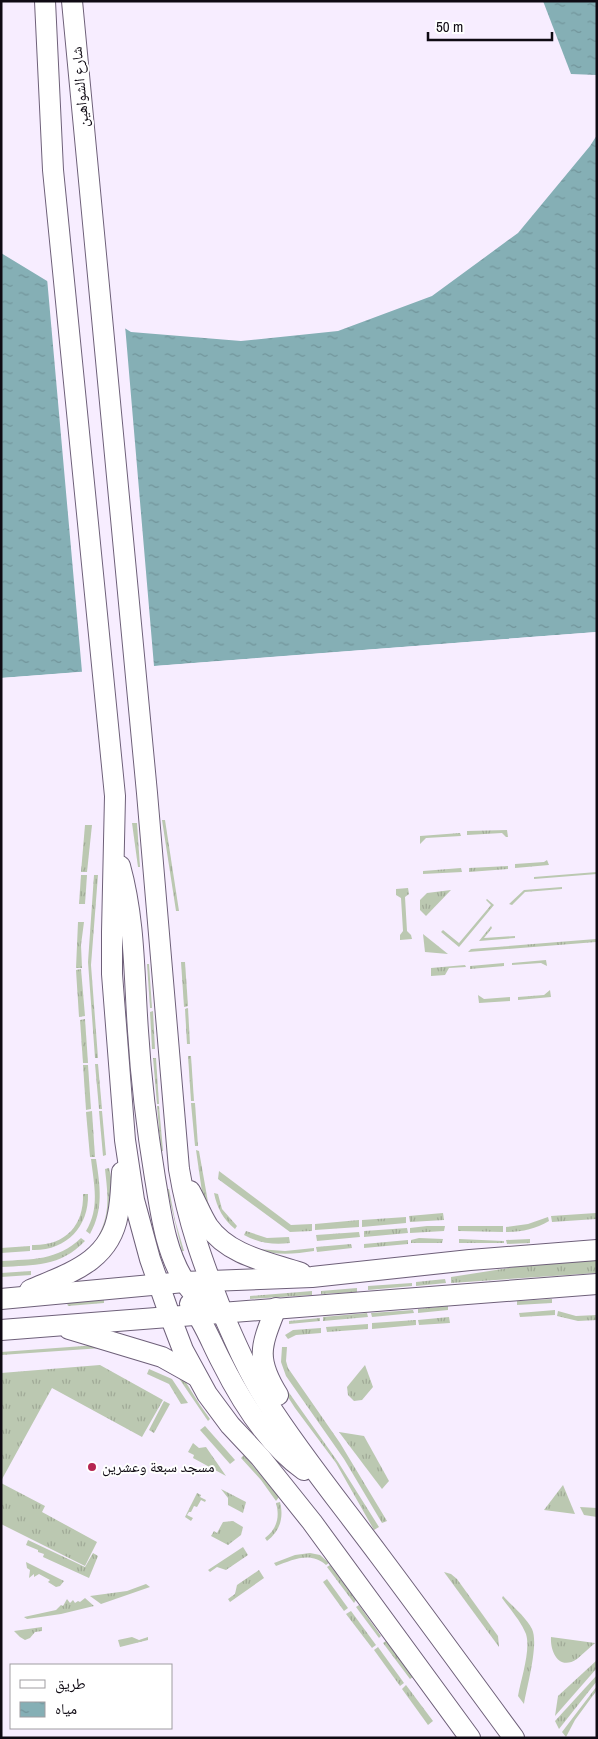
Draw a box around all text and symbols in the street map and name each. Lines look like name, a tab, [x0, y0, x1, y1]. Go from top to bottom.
scale bar	[428, 10, 552, 42]
text: 50 m	[436, 16, 463, 37]
street label: شارع الشواهين	[66, 46, 93, 128]
place label: مسجد سبعة وعشرين	[102, 1456, 215, 1477]
marker: مسجد سبعة وعشرين	[86, 1461, 98, 1473]
legend	[10, 1664, 172, 1729]
text: طريق	[55, 1673, 86, 1694]
text: مياه	[55, 1698, 77, 1719]

